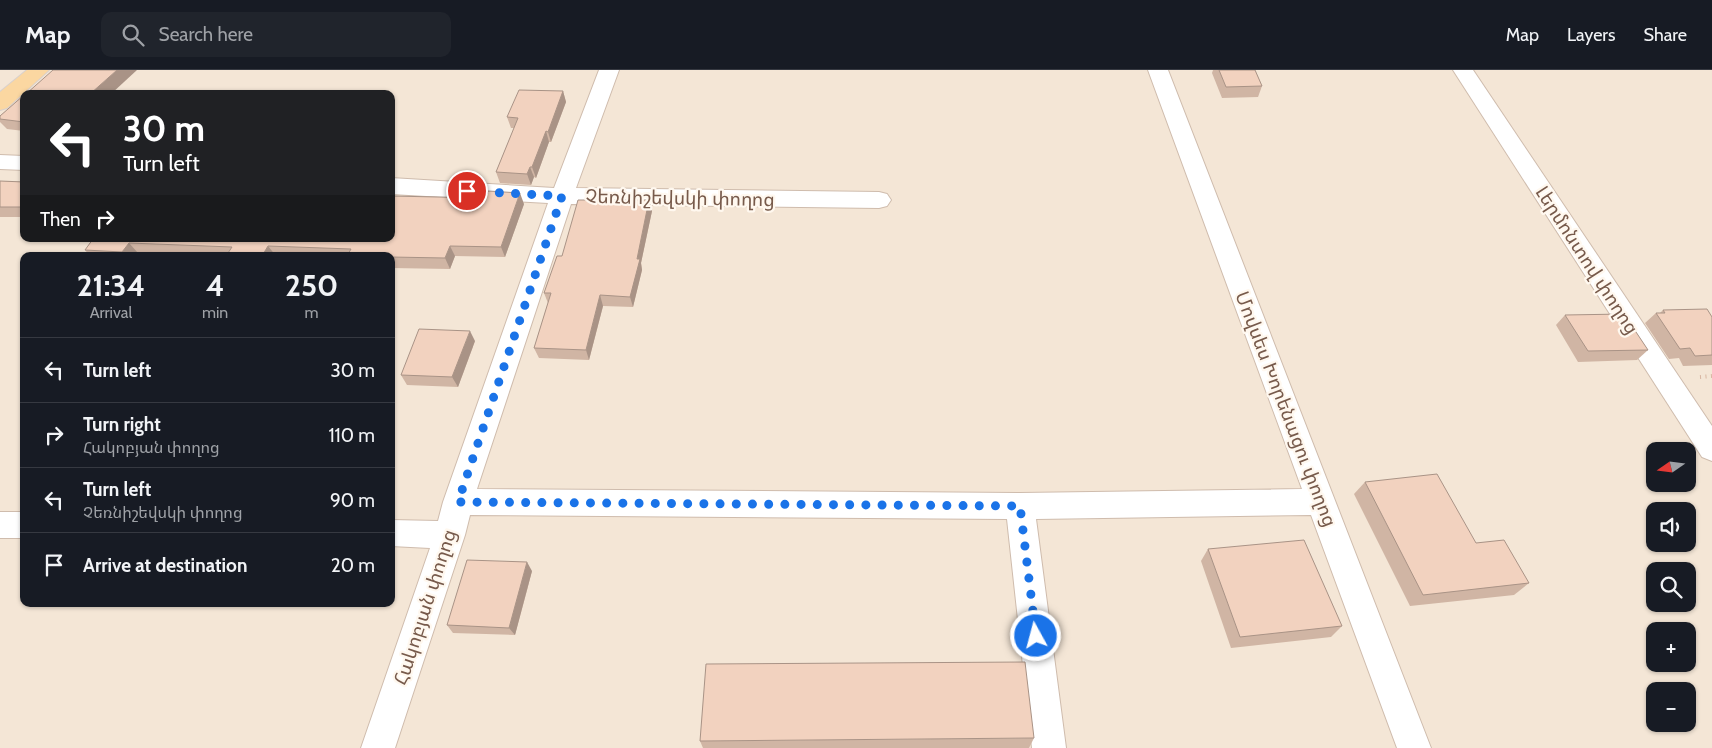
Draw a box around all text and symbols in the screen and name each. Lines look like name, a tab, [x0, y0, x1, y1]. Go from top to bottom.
search box	[101, 12, 451, 57]
text: Map	[25, 20, 71, 49]
icon: search	[119, 21, 147, 49]
text: Search here	[159, 23, 253, 46]
text: Map	[1506, 24, 1539, 46]
text: Layers	[1567, 24, 1616, 46]
text: Share	[1644, 24, 1687, 46]
text: 30 m	[123, 107, 205, 150]
icon: left	[40, 110, 105, 175]
text: Turn left	[123, 150, 200, 177]
pin	[446, 170, 488, 212]
icon: arrive	[453, 177, 481, 205]
street label: Լերմոնտով փողոց	[1531, 182, 1643, 338]
street label: Չեռնիշեվսկի փողոց	[585, 185, 775, 211]
icon: right	[91, 205, 119, 233]
text: Then	[40, 208, 81, 231]
text: 21:34	[77, 267, 145, 304]
text: 4	[206, 267, 224, 304]
text: 250	[285, 267, 338, 304]
street label: Մովսես Խորենացու փողոց	[1230, 288, 1342, 530]
text: Arrival	[90, 303, 132, 322]
text: min	[202, 303, 228, 322]
text: m	[305, 303, 319, 322]
icon: left	[40, 356, 68, 384]
text: Turn left	[83, 359, 151, 382]
text: 30 m	[331, 359, 375, 382]
text: Turn right	[83, 413, 161, 436]
icon: right	[40, 421, 68, 449]
text: 110 m	[328, 424, 375, 447]
text: Հակոբյան փողոց	[83, 438, 220, 457]
north arrow	[1646, 442, 1696, 492]
map controls	[1646, 442, 1696, 732]
text: Turn left	[83, 478, 151, 501]
icon: left	[40, 486, 68, 514]
text: 90 m	[330, 489, 375, 512]
button: sound	[1646, 502, 1696, 552]
text: Չեռնիշեվսկի փողոց	[83, 503, 243, 522]
street label: Հակոբյան փողոց	[389, 526, 461, 688]
icon: arrive	[40, 551, 68, 579]
text: Arrive at destination	[83, 554, 247, 577]
text: 20 m	[331, 554, 375, 577]
button: search	[1646, 562, 1696, 612]
position arrow	[1009, 609, 1061, 661]
button: +	[1646, 622, 1696, 672]
button: −	[1646, 682, 1696, 732]

